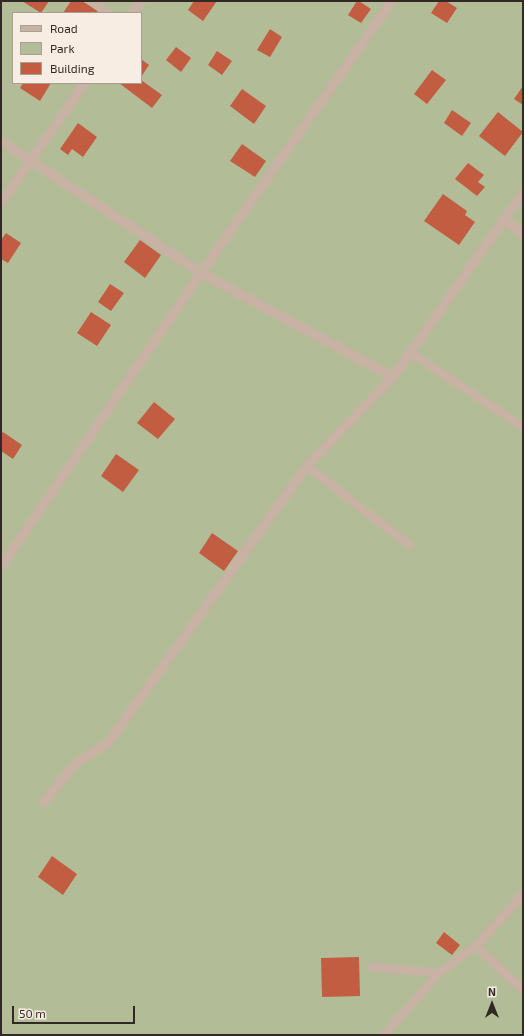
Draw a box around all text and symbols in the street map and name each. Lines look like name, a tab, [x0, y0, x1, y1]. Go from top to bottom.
legend	[12, 12, 142, 84]
text: Road	[50, 21, 78, 35]
text: Park	[50, 41, 75, 55]
text: Building	[50, 61, 94, 75]
north arrow	[472, 984, 512, 1024]
text: N	[488, 985, 496, 998]
scale bar	[14, 998, 137, 1024]
text: 50 m	[19, 1006, 46, 1020]

